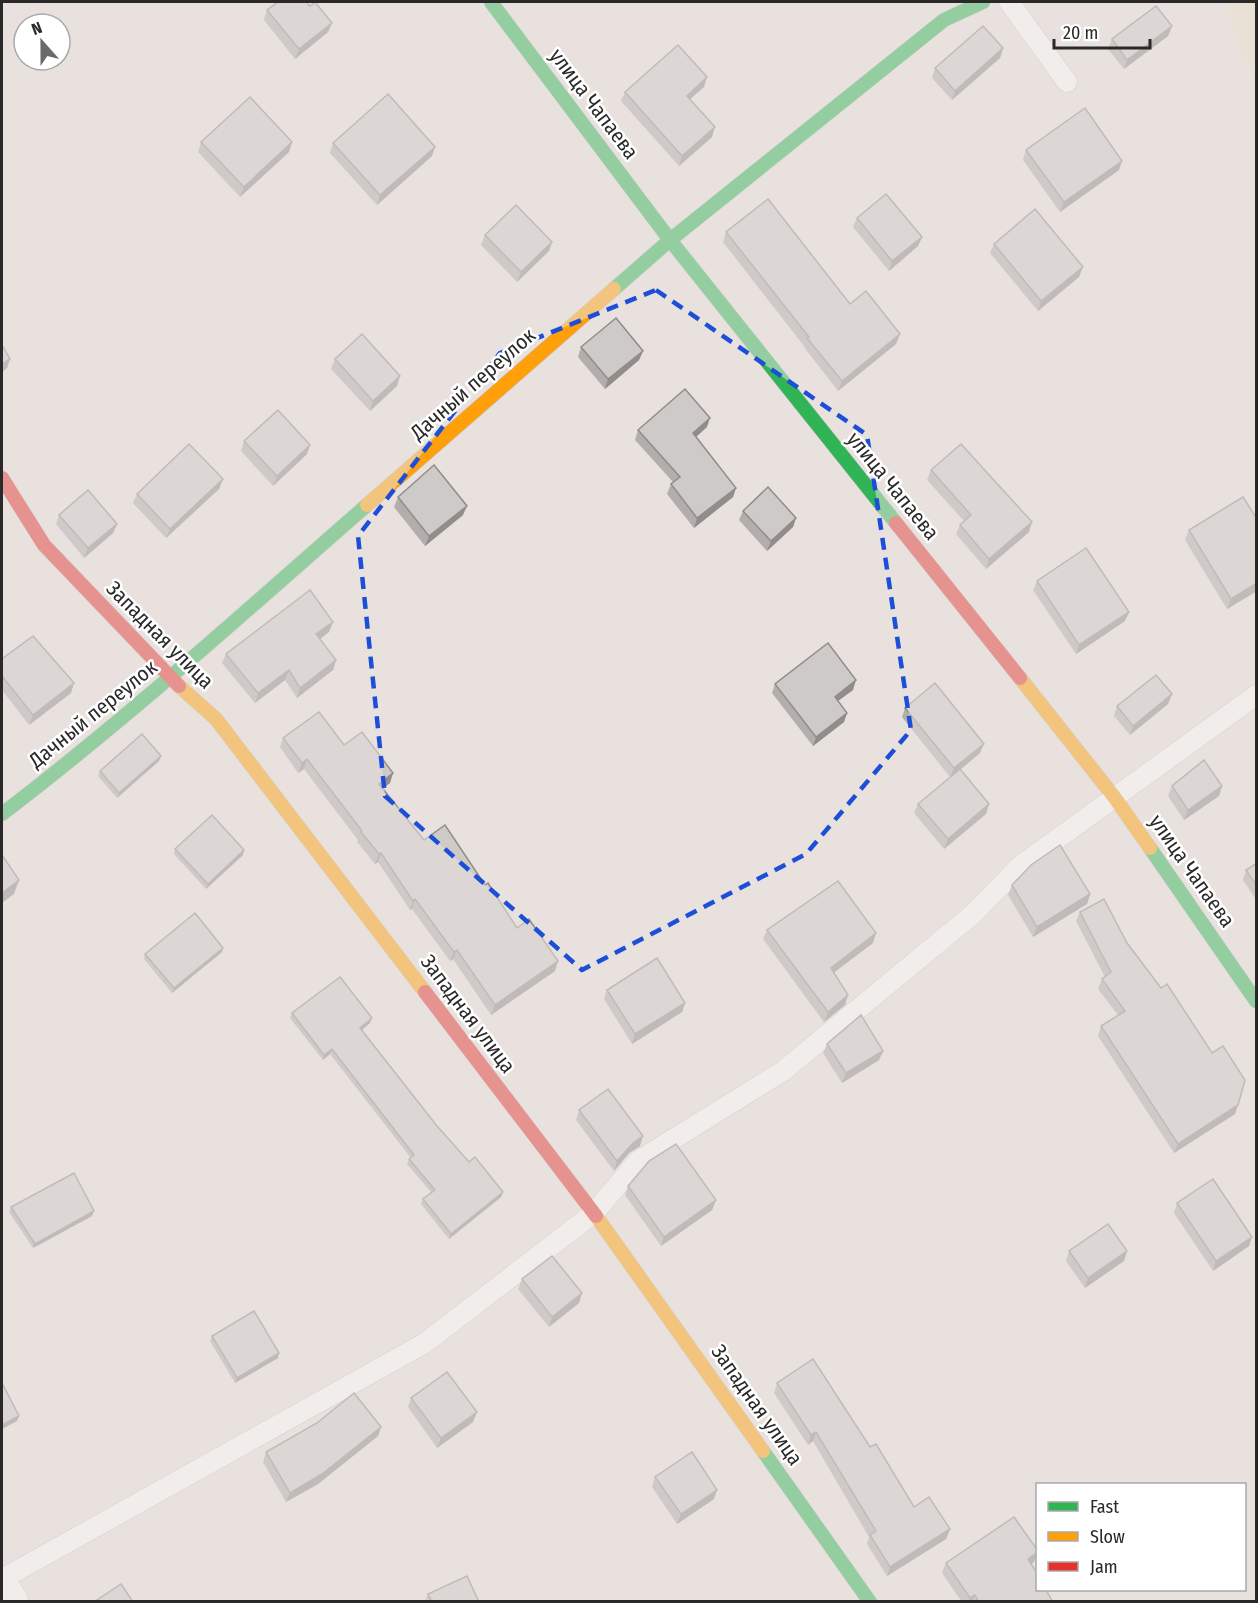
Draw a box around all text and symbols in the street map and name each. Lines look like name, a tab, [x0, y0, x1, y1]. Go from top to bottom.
north arrow	[12, 12, 72, 72]
scale bar	[1054, 12, 1150, 50]
text: N	[29, 18, 45, 39]
text: 20 m	[1063, 22, 1098, 44]
street label: улица Чапаева	[544, 44, 644, 164]
street label: Дачный переулок	[404, 322, 541, 446]
street label: улица Чапаева	[841, 427, 945, 545]
street label: Западная улица	[101, 576, 219, 694]
street label: Дачный переулок	[23, 654, 162, 774]
street label: улица Чапаева	[1144, 810, 1240, 932]
street label: Западная улица	[415, 950, 521, 1078]
street label: Западная улица	[706, 1339, 808, 1471]
legend	[1036, 1483, 1246, 1591]
text: Fast	[1090, 1496, 1119, 1518]
text: Slow	[1090, 1526, 1125, 1548]
text: Jam	[1090, 1556, 1118, 1578]

